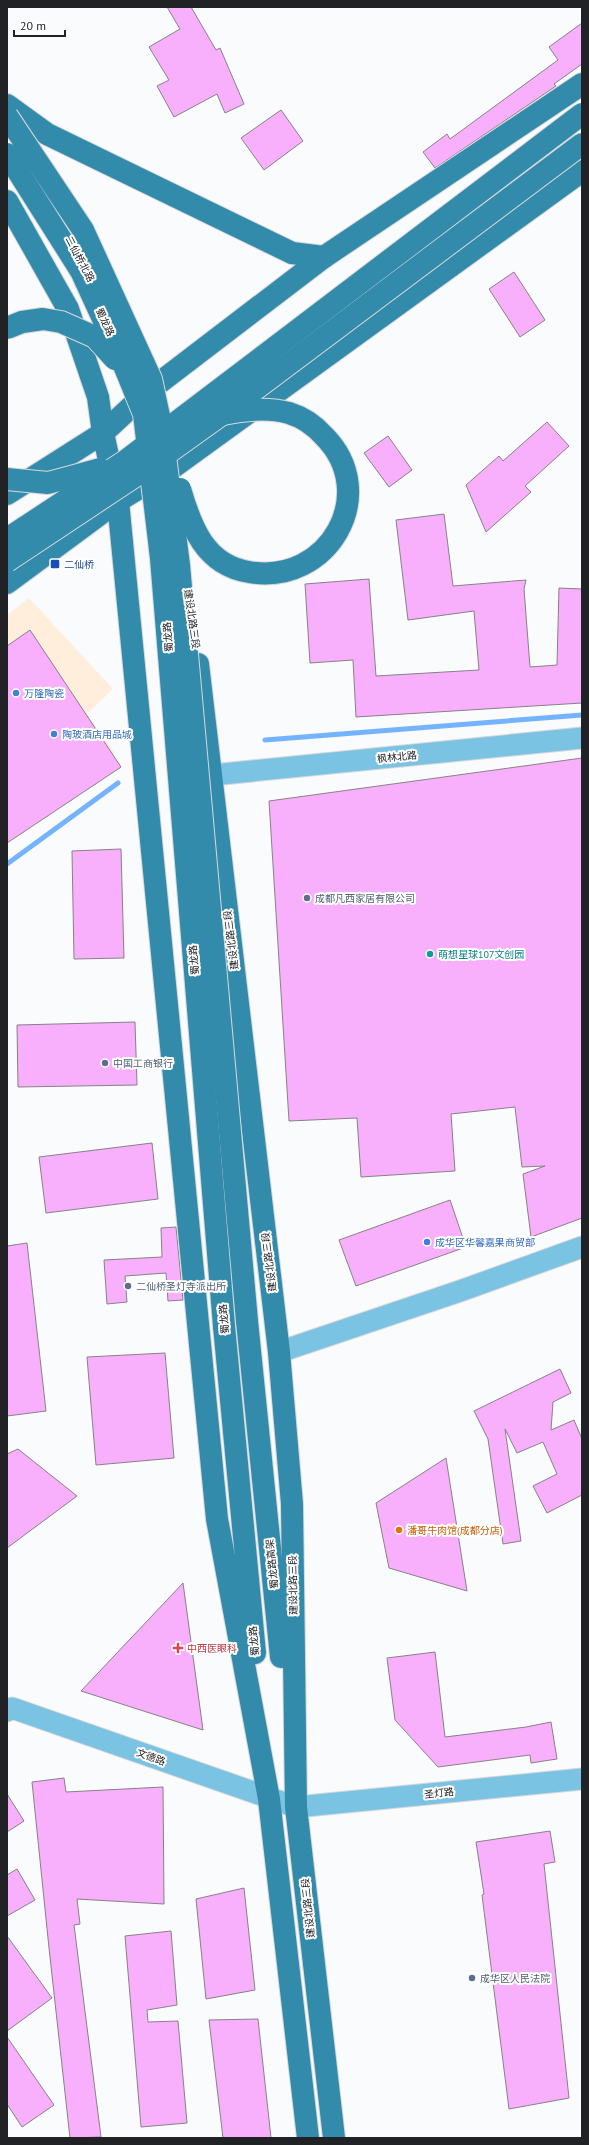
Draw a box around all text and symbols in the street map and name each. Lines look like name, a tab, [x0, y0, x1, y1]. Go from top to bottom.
scale bar	[14, 12, 65, 38]
text: 20 m	[20, 18, 46, 33]
street label: 二仙桥北路	[63, 234, 97, 284]
street label: 蜀龙路	[93, 306, 117, 338]
marker: 二仙桥	[49, 558, 61, 570]
place label: 二仙桥	[64, 558, 94, 571]
street label: 建设北路三段	[181, 588, 203, 650]
street label: 蜀龙路	[160, 621, 176, 653]
place label: 万隆陶瓷	[24, 687, 64, 700]
marker: 万隆陶瓷	[11, 688, 21, 698]
place label: 陶玻酒店用品城	[62, 728, 132, 741]
marker: 陶玻酒店用品城	[49, 729, 59, 739]
street label: 枫林北路	[376, 748, 418, 766]
place label: 成都凡西家居有限公司	[315, 892, 415, 905]
marker: 成都凡西家居有限公司	[302, 893, 312, 903]
street label: 建设北路三段	[221, 909, 241, 971]
street label: 蜀龙路	[186, 944, 202, 976]
place label: 萌想星球107文创园	[438, 948, 524, 961]
marker: 萌想星球107文创园	[425, 949, 435, 959]
place label: 中国工商银行	[113, 1057, 173, 1070]
marker: 中国工商银行	[100, 1058, 110, 1068]
street label: 建设北路三段	[259, 1231, 279, 1293]
place label: 成华区华馨嘉果商贸部	[435, 1236, 535, 1249]
marker: 成华区华馨嘉果商贸部	[422, 1237, 432, 1247]
place label: 二仙桥圣灯寺派出所	[136, 1280, 226, 1293]
marker: 二仙桥圣灯寺派出所	[123, 1281, 133, 1291]
street label: 蜀龙路	[216, 1303, 232, 1335]
place label: 潘哥牛肉馆(成都分店)	[407, 1524, 503, 1537]
marker: 潘哥牛肉馆(成都分店)	[394, 1525, 404, 1535]
street label: 蜀龙路高架	[263, 1538, 281, 1590]
street label: 建设北路三段	[286, 1555, 300, 1615]
street label: 蜀龙路	[246, 1625, 262, 1657]
marker: 中西医眼科	[172, 1642, 184, 1654]
place label: 中西医眼科	[187, 1642, 237, 1655]
street label: 文德路	[135, 1746, 167, 1768]
street label: 圣灯路	[423, 1785, 455, 1801]
street label: 建设北路三段	[298, 1877, 318, 1939]
place label: 成华区人民法院	[480, 1972, 550, 1985]
marker: 成华区人民法院	[467, 1973, 477, 1983]

